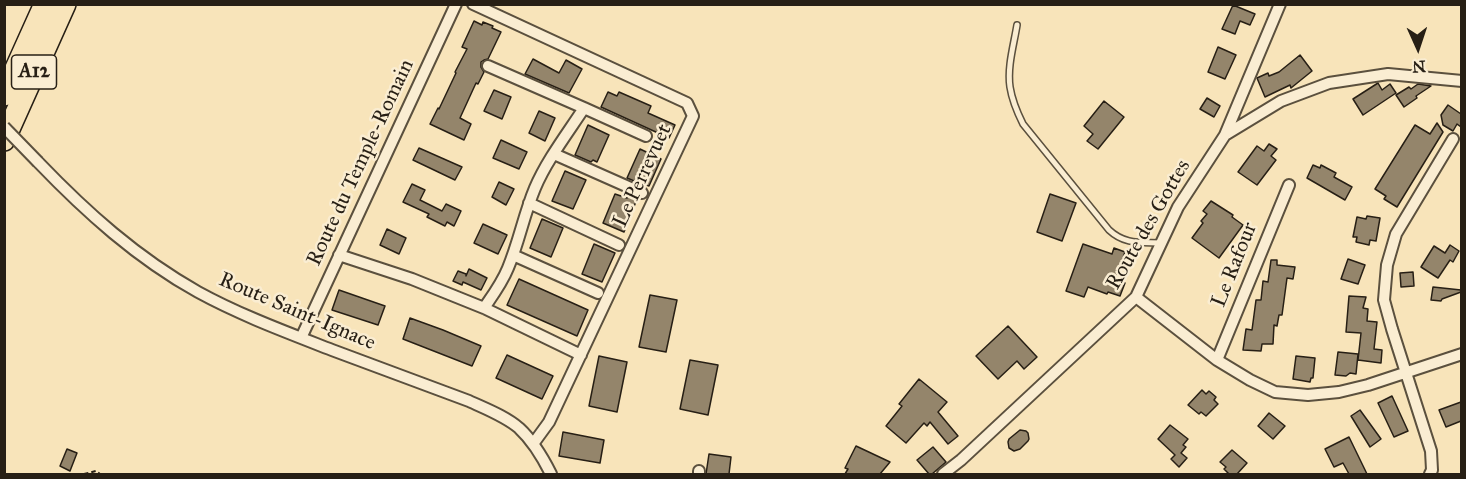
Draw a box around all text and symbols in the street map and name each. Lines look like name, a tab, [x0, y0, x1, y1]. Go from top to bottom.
north arrow	[1388, 18, 1448, 78]
road number: A12	[12, 55, 57, 89]
street label: Route du Temple-Romain	[302, 56, 420, 270]
text: N	[1412, 57, 1426, 76]
street label: Le Perrevuet	[608, 120, 678, 232]
street label: Route des Gottes	[1102, 155, 1196, 295]
street label: Le Rafour	[1207, 219, 1263, 311]
street label: Route Saint-Ignace	[215, 268, 379, 356]

